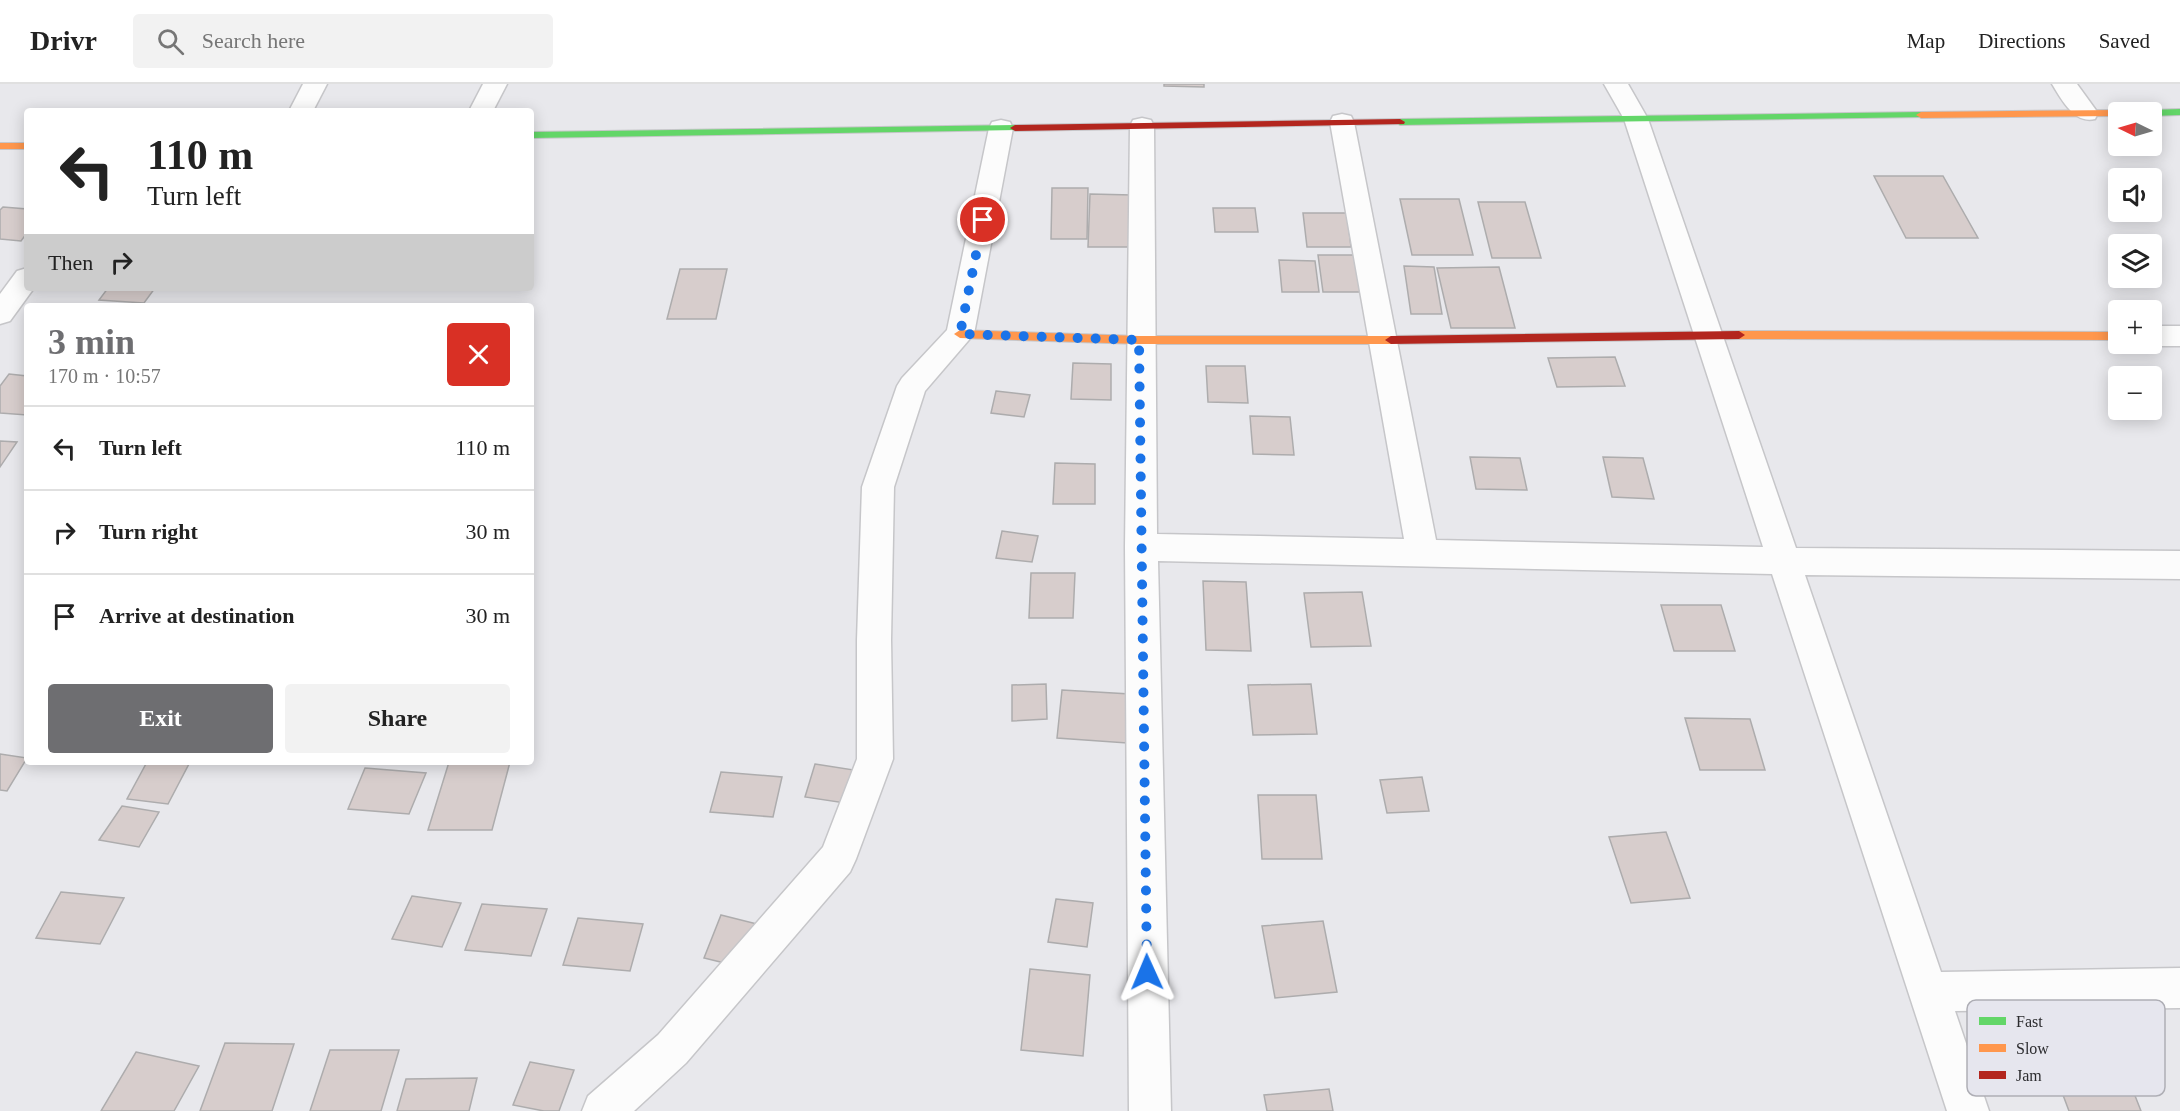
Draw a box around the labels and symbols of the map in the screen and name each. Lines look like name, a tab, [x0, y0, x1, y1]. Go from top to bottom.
north arrow	[2108, 102, 2162, 156]
pin	[957, 194, 1008, 245]
position arrow	[1115, 940, 1179, 1004]
legend	[1967, 1000, 2165, 1096]
text: Fast	[2016, 1013, 2043, 1030]
text: Slow	[2016, 1040, 2049, 1057]
text: Jam	[2016, 1067, 2042, 1084]

